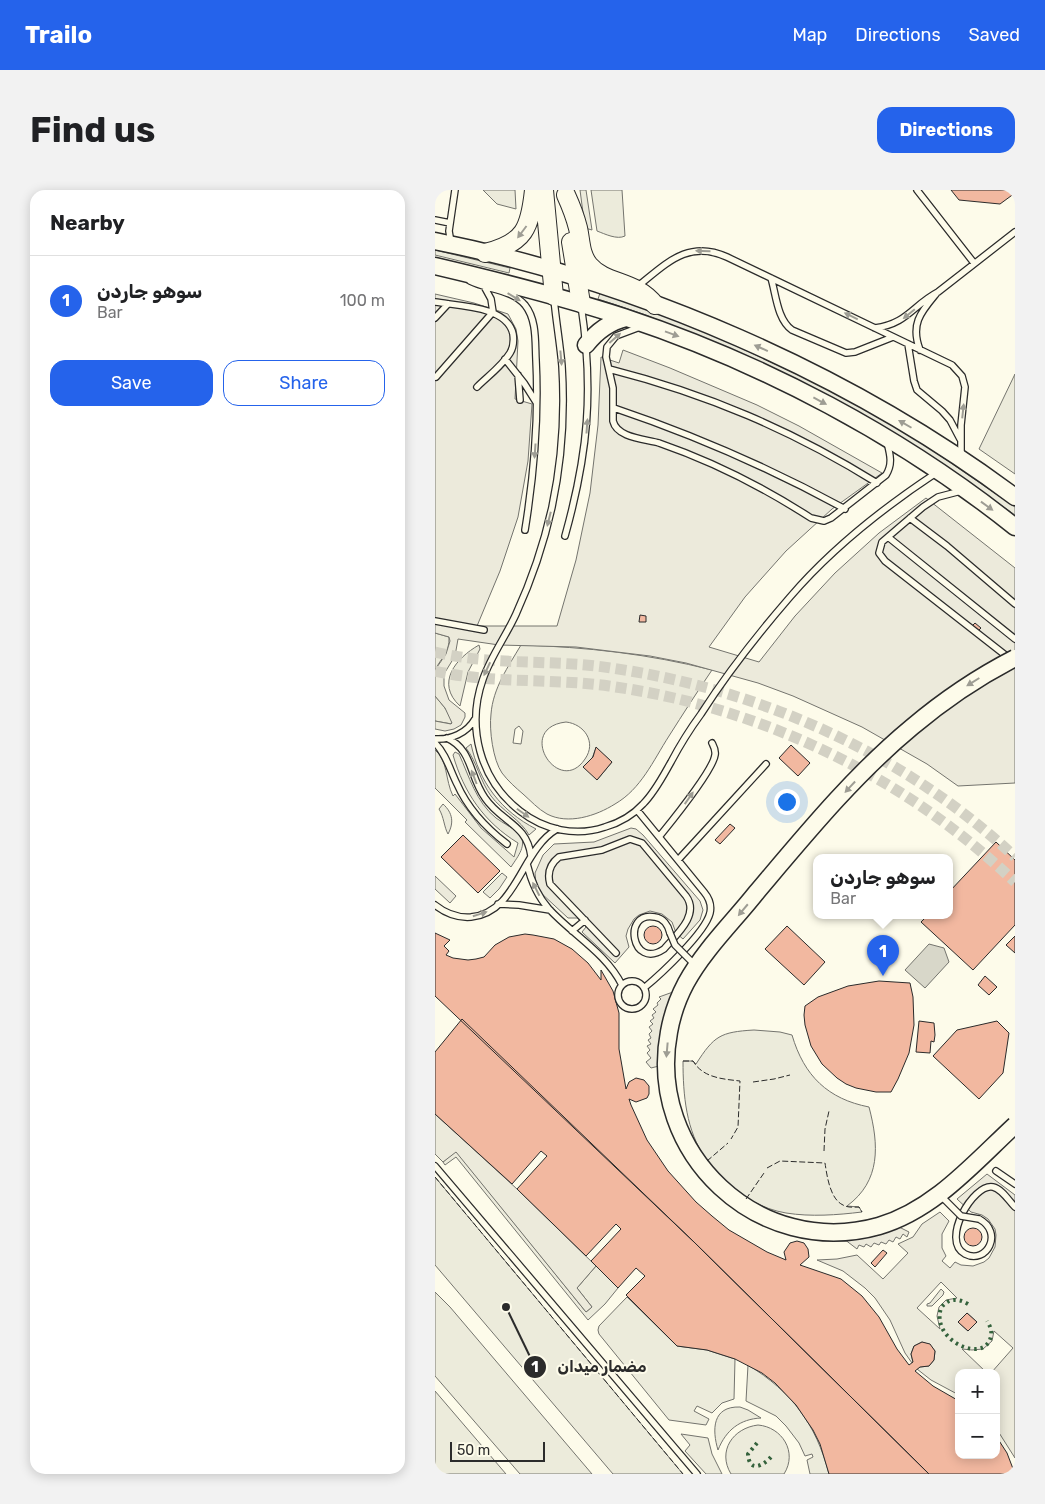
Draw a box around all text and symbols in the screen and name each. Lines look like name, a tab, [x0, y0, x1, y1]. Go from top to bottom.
text: Trailo	[25, 21, 92, 49]
text: Map	[792, 24, 827, 46]
text: Directions	[855, 24, 941, 46]
text: Saved	[969, 24, 1020, 46]
button: Directions	[877, 107, 1015, 153]
text: Find us	[30, 109, 155, 151]
text: Nearby	[50, 210, 125, 235]
one-way arrow	[517, 225, 527, 239]
one-way arrow	[695, 247, 711, 255]
text: سوهو جاردن	[97, 280, 202, 303]
text: 1	[62, 291, 70, 310]
text: 100 m	[340, 291, 385, 310]
one-way arrow	[507, 293, 520, 302]
text: Bar	[97, 303, 123, 322]
one-way arrow	[902, 309, 915, 320]
one-way arrow	[844, 312, 858, 320]
one-way arrow	[665, 330, 680, 338]
one-way arrow	[609, 333, 622, 344]
one-way arrow	[754, 344, 768, 352]
one-way arrow	[557, 350, 565, 366]
button: Save	[50, 360, 213, 406]
button: Share	[223, 360, 385, 406]
one-way arrow	[813, 397, 827, 405]
one-way arrow	[959, 402, 967, 418]
one-way arrow	[583, 418, 591, 434]
one-way arrow	[899, 419, 912, 428]
one-way arrow	[531, 444, 539, 460]
one-way arrow	[980, 501, 994, 511]
one-way arrow	[545, 512, 553, 527]
one-way arrow	[483, 662, 491, 676]
one-way arrow	[966, 677, 979, 687]
one-way arrow	[470, 769, 478, 784]
one-way arrow	[844, 781, 856, 793]
your location	[774, 789, 800, 815]
one-way arrow	[684, 791, 694, 805]
one-way arrow	[517, 808, 530, 818]
popup	[813, 854, 953, 919]
text: سوهو جاردن	[830, 866, 936, 889]
one-way arrow	[532, 881, 540, 896]
text: Bar	[830, 889, 856, 908]
one-way arrow	[737, 903, 748, 916]
one-way arrow	[473, 910, 488, 918]
pin: 1	[867, 935, 899, 976]
one-way arrow	[663, 1042, 671, 1058]
callout: مضمار ميدان	[523, 1351, 657, 1382]
text: مضمار ميدان	[557, 1357, 647, 1376]
text: 1	[531, 1358, 539, 1376]
map controls	[955, 1369, 1000, 1459]
button: +	[955, 1369, 1000, 1414]
button: −	[955, 1414, 1000, 1459]
scale bar	[450, 1439, 545, 1462]
text: 50 m	[457, 1442, 490, 1459]

